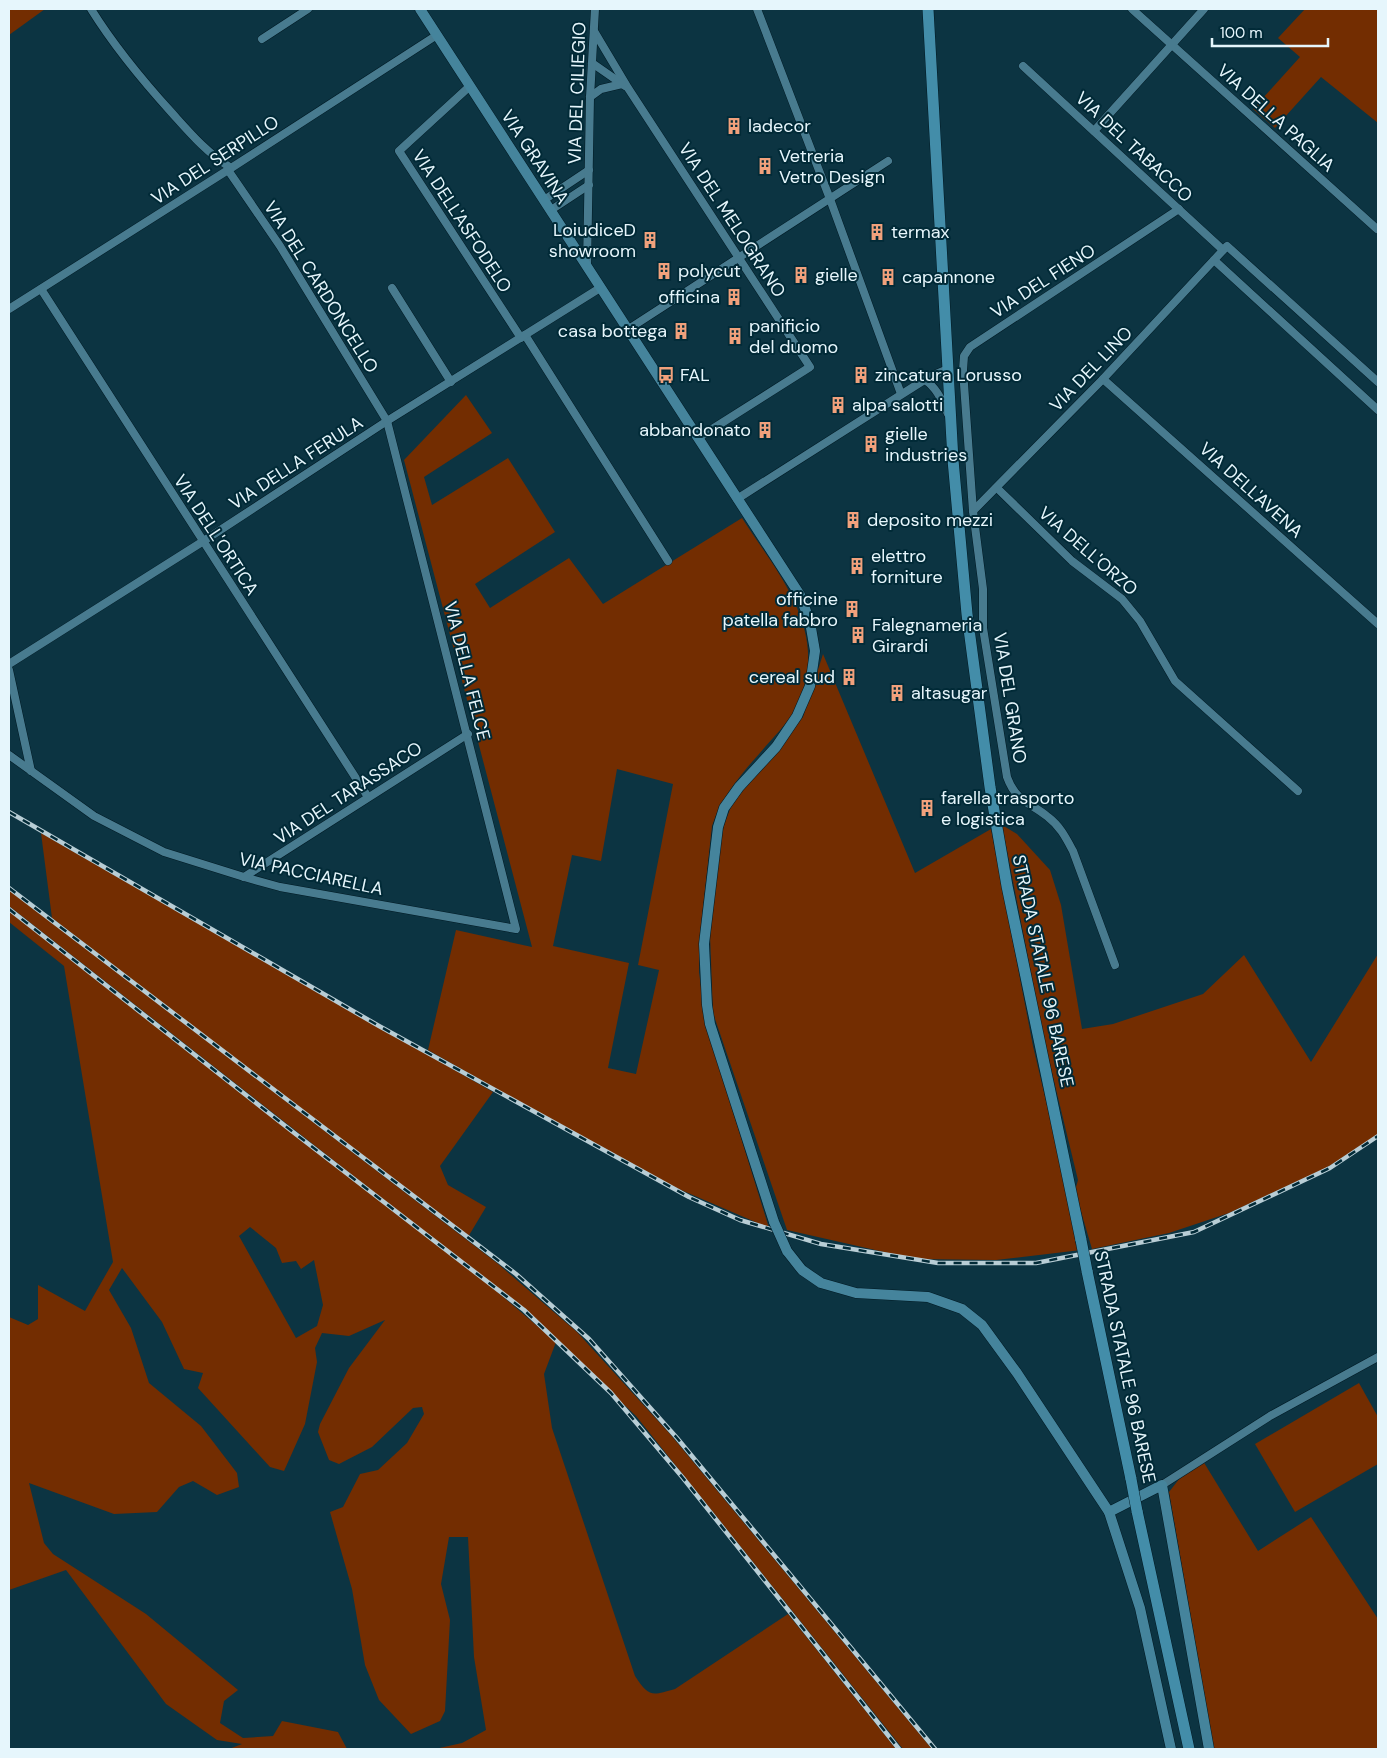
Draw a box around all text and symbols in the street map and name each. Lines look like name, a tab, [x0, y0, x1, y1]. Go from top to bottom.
scale bar	[1212, 15, 1328, 47]
street label: VIA DEL CILIEGIO	[563, 21, 591, 165]
text: 100 m	[1220, 23, 1263, 43]
street label: VIA DELLA PAGLIA	[1212, 59, 1340, 177]
street label: VIA DEL TABACCO	[1070, 86, 1198, 208]
street label: VIA GRAVINA	[495, 105, 575, 209]
street label: VIA DEL SERPILLO	[147, 110, 283, 210]
place label: ladecor	[748, 114, 811, 138]
building icon: ladecor	[724, 116, 744, 136]
street label: VIA DEL MELOGRANO	[673, 138, 791, 302]
place label: Vetreria Vetro Design	[779, 144, 885, 189]
street label: VIA DELL'ASFODELO	[407, 145, 517, 297]
building icon: Vetreria Vetro Design	[755, 156, 775, 176]
street label: VIA DEL CARDONCELLO	[258, 196, 384, 378]
place label: LoiudiceD showroom	[549, 218, 636, 263]
place label: termax	[891, 220, 950, 244]
building icon: termax	[867, 222, 887, 242]
building icon: LoiudiceD showroom	[640, 230, 660, 250]
street label: VIA DEL FIENO	[986, 238, 1100, 324]
place label: polycut	[678, 259, 741, 283]
building icon: polycut	[654, 261, 674, 281]
place label: gielle	[815, 263, 858, 287]
building icon: gielle	[791, 265, 811, 285]
place label: capannone	[902, 265, 995, 289]
building icon: capannone	[878, 267, 898, 287]
place label: officina	[658, 285, 720, 309]
building icon: officina	[724, 287, 744, 307]
place label: panificio del duomo	[749, 314, 838, 359]
place label: casa bottega	[558, 319, 667, 343]
building icon: casa bottega	[671, 321, 691, 341]
street label: VIA DEL LINO	[1044, 321, 1138, 417]
building icon: panificio del duomo	[725, 326, 745, 346]
place label: FAL	[680, 363, 710, 387]
place label: zincatura Lorusso	[875, 363, 1022, 387]
bus stop icon: FAL	[656, 365, 676, 385]
building icon: zincatura Lorusso	[851, 365, 871, 385]
place label: alpa salotti	[852, 393, 943, 417]
building icon: alpa salotti	[828, 395, 848, 415]
street label: VIA DELLA FERULA	[224, 411, 368, 515]
place label: abbandonato	[639, 418, 751, 442]
building icon: abbandonato	[755, 420, 775, 440]
place label: gielle industries	[885, 422, 967, 467]
building icon: gielle industries	[861, 434, 881, 454]
street label: VIA DELL'AVENA	[1194, 437, 1308, 543]
street label: VIA DELL'ORTICA	[168, 470, 264, 600]
street label: VIA DELL'ORZO	[1033, 501, 1143, 601]
place label: deposito mezzi	[867, 508, 993, 532]
building icon: deposito mezzi	[843, 510, 863, 530]
place label: elettro forniture	[871, 544, 943, 589]
building icon: elettro forniture	[847, 556, 867, 576]
place label: officine patella fabbro	[722, 587, 838, 632]
street label: VIA DELLA FELCE	[438, 599, 496, 743]
building icon: officine patella fabbro	[842, 599, 862, 619]
place label: Falegnameria Girardi	[872, 613, 982, 658]
building icon: Falegnameria Girardi	[848, 625, 868, 645]
street label: VIA DEL GRANO	[988, 631, 1032, 765]
place label: cereal sud	[749, 665, 835, 689]
building icon: cereal sud	[839, 667, 859, 687]
place label: altasugar	[911, 681, 988, 705]
building icon: altasugar	[887, 683, 907, 703]
street label: VIA DEL TARASSACO	[269, 736, 427, 850]
place label: farella trasporto e logistica	[941, 786, 1074, 831]
building icon: farella trasporto e logistica	[917, 798, 937, 818]
street label: VIA PACCIARELLA	[237, 847, 385, 901]
street label: STRADA STATALE 96 BARESE	[1007, 853, 1079, 1089]
street label: STRADA STATALE 96 BARESE	[1089, 1249, 1161, 1485]

